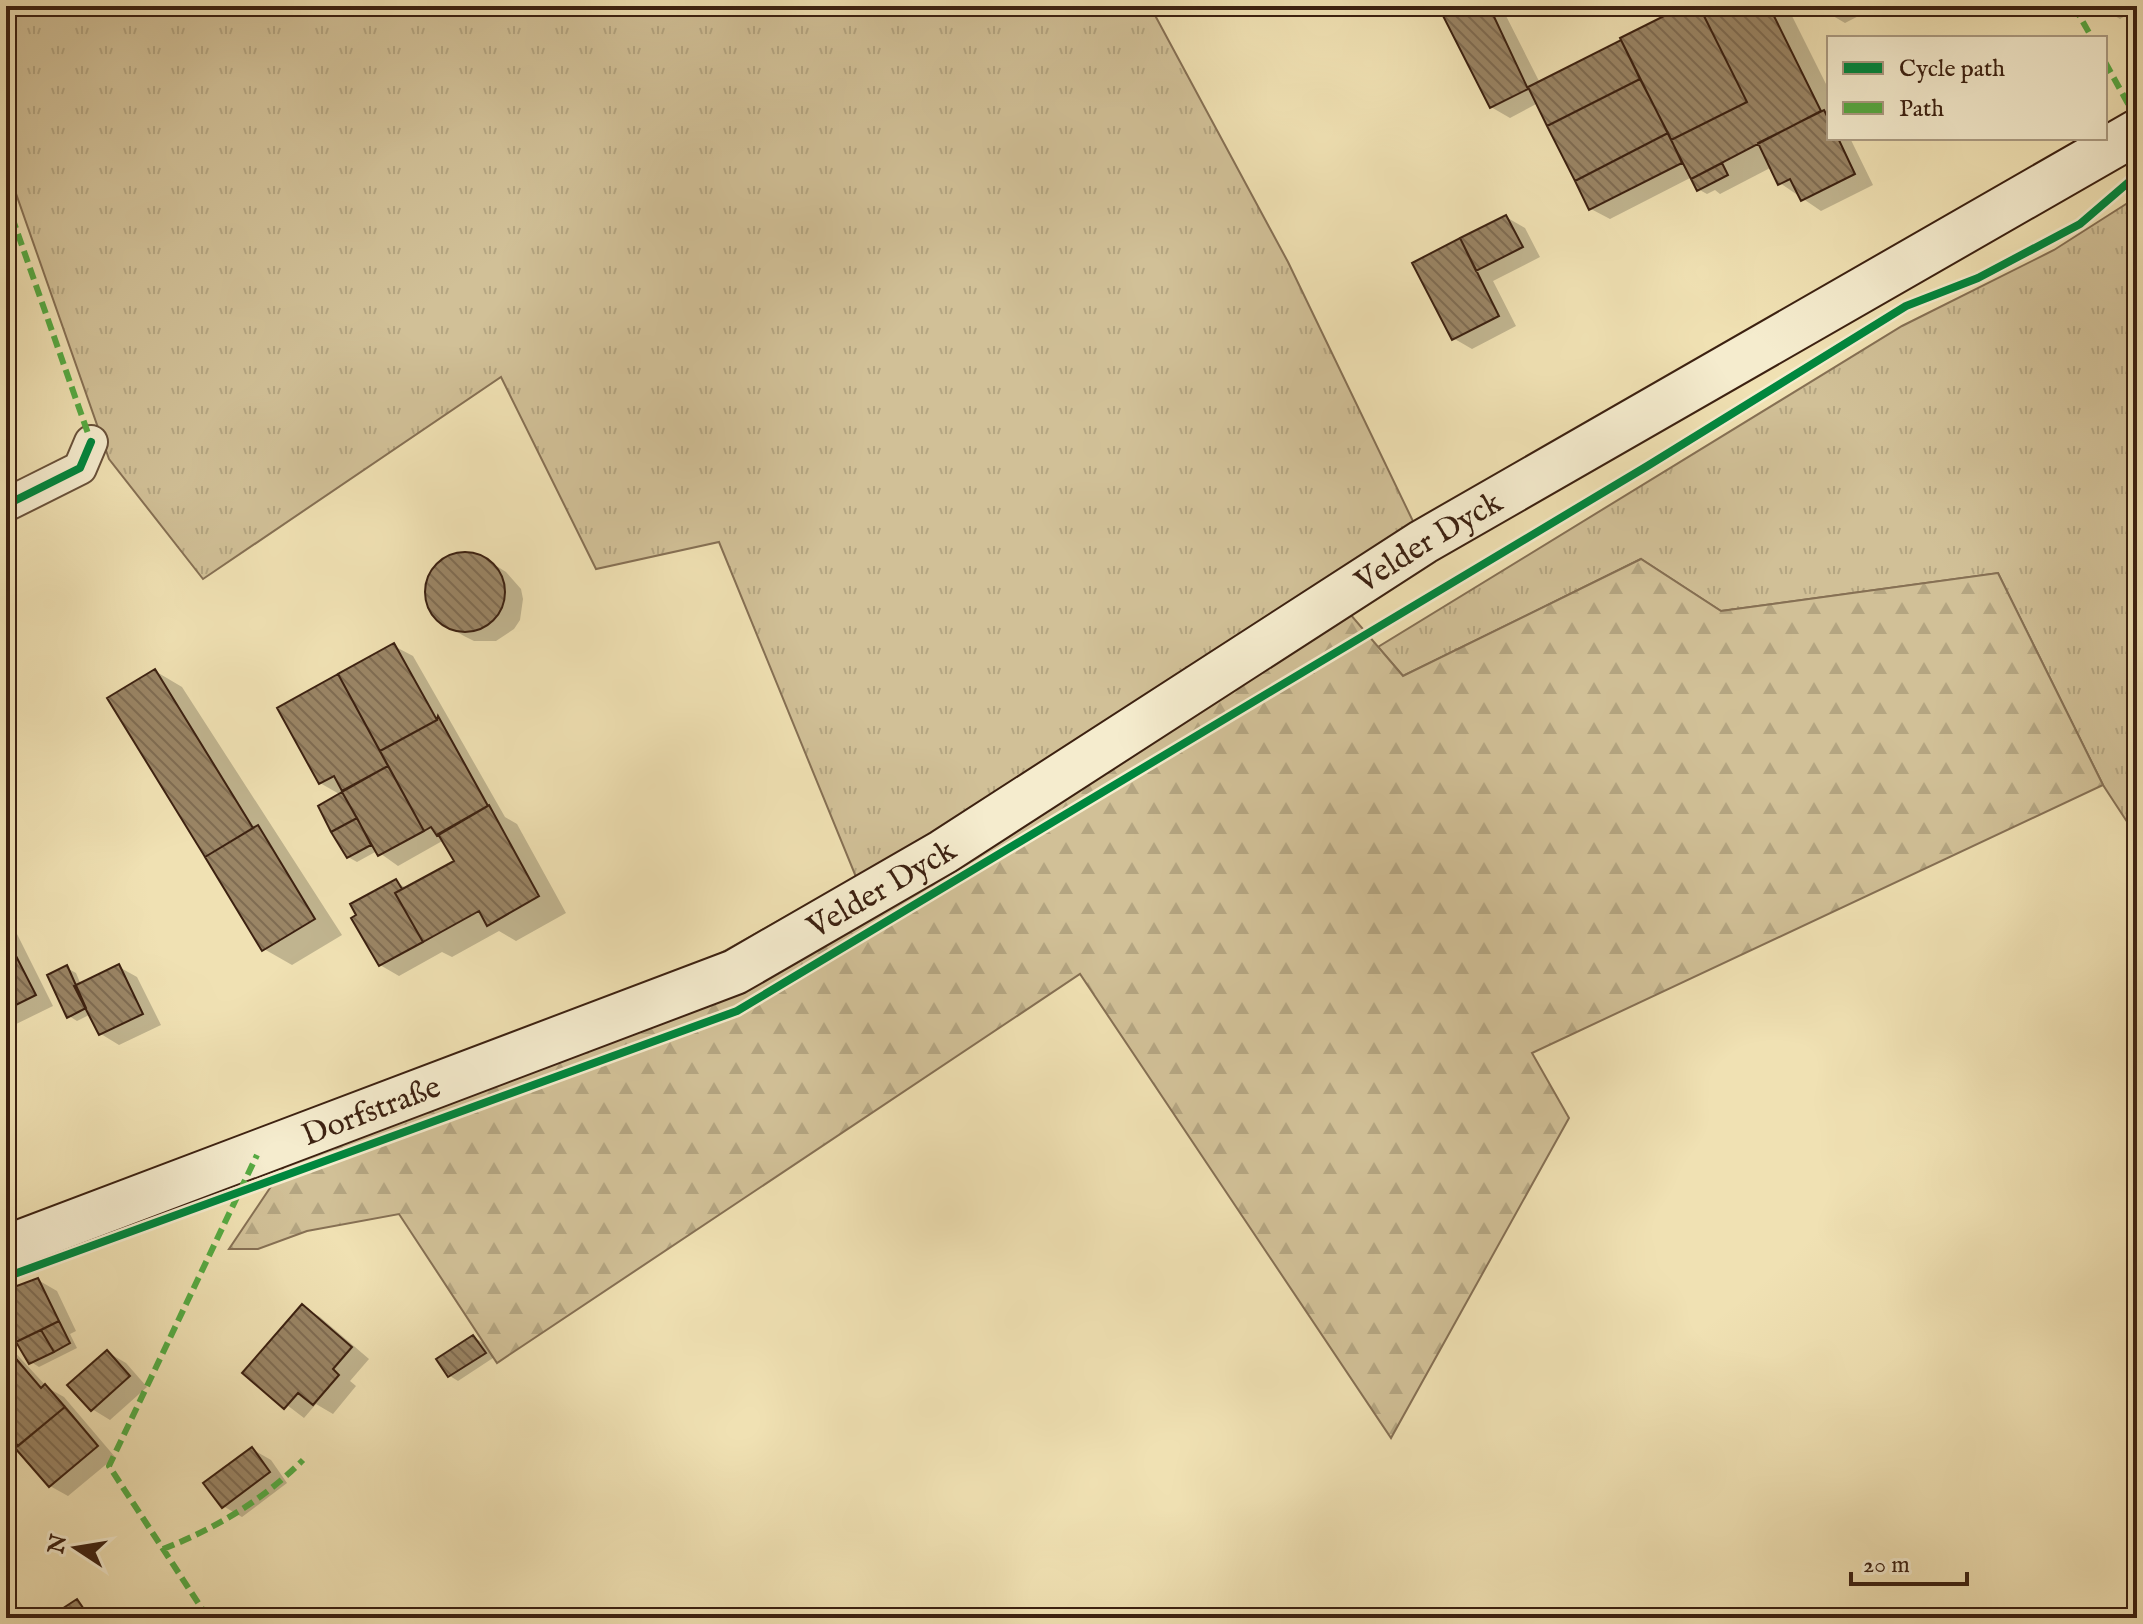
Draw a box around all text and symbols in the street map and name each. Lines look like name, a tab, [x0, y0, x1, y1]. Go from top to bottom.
legend	[1827, 36, 2107, 140]
text: Cycle path	[1899, 54, 2005, 85]
text: Path	[1899, 94, 1944, 125]
street label: Velder Dyck	[1347, 482, 1511, 604]
street label: Velder Dyck	[800, 831, 965, 949]
street label: Dorfstraße	[296, 1067, 447, 1157]
north arrow	[36, 1508, 116, 1588]
text: N	[43, 1532, 74, 1557]
scale bar	[1851, 1536, 1967, 1586]
text: 20 m	[1863, 1550, 1910, 1581]

